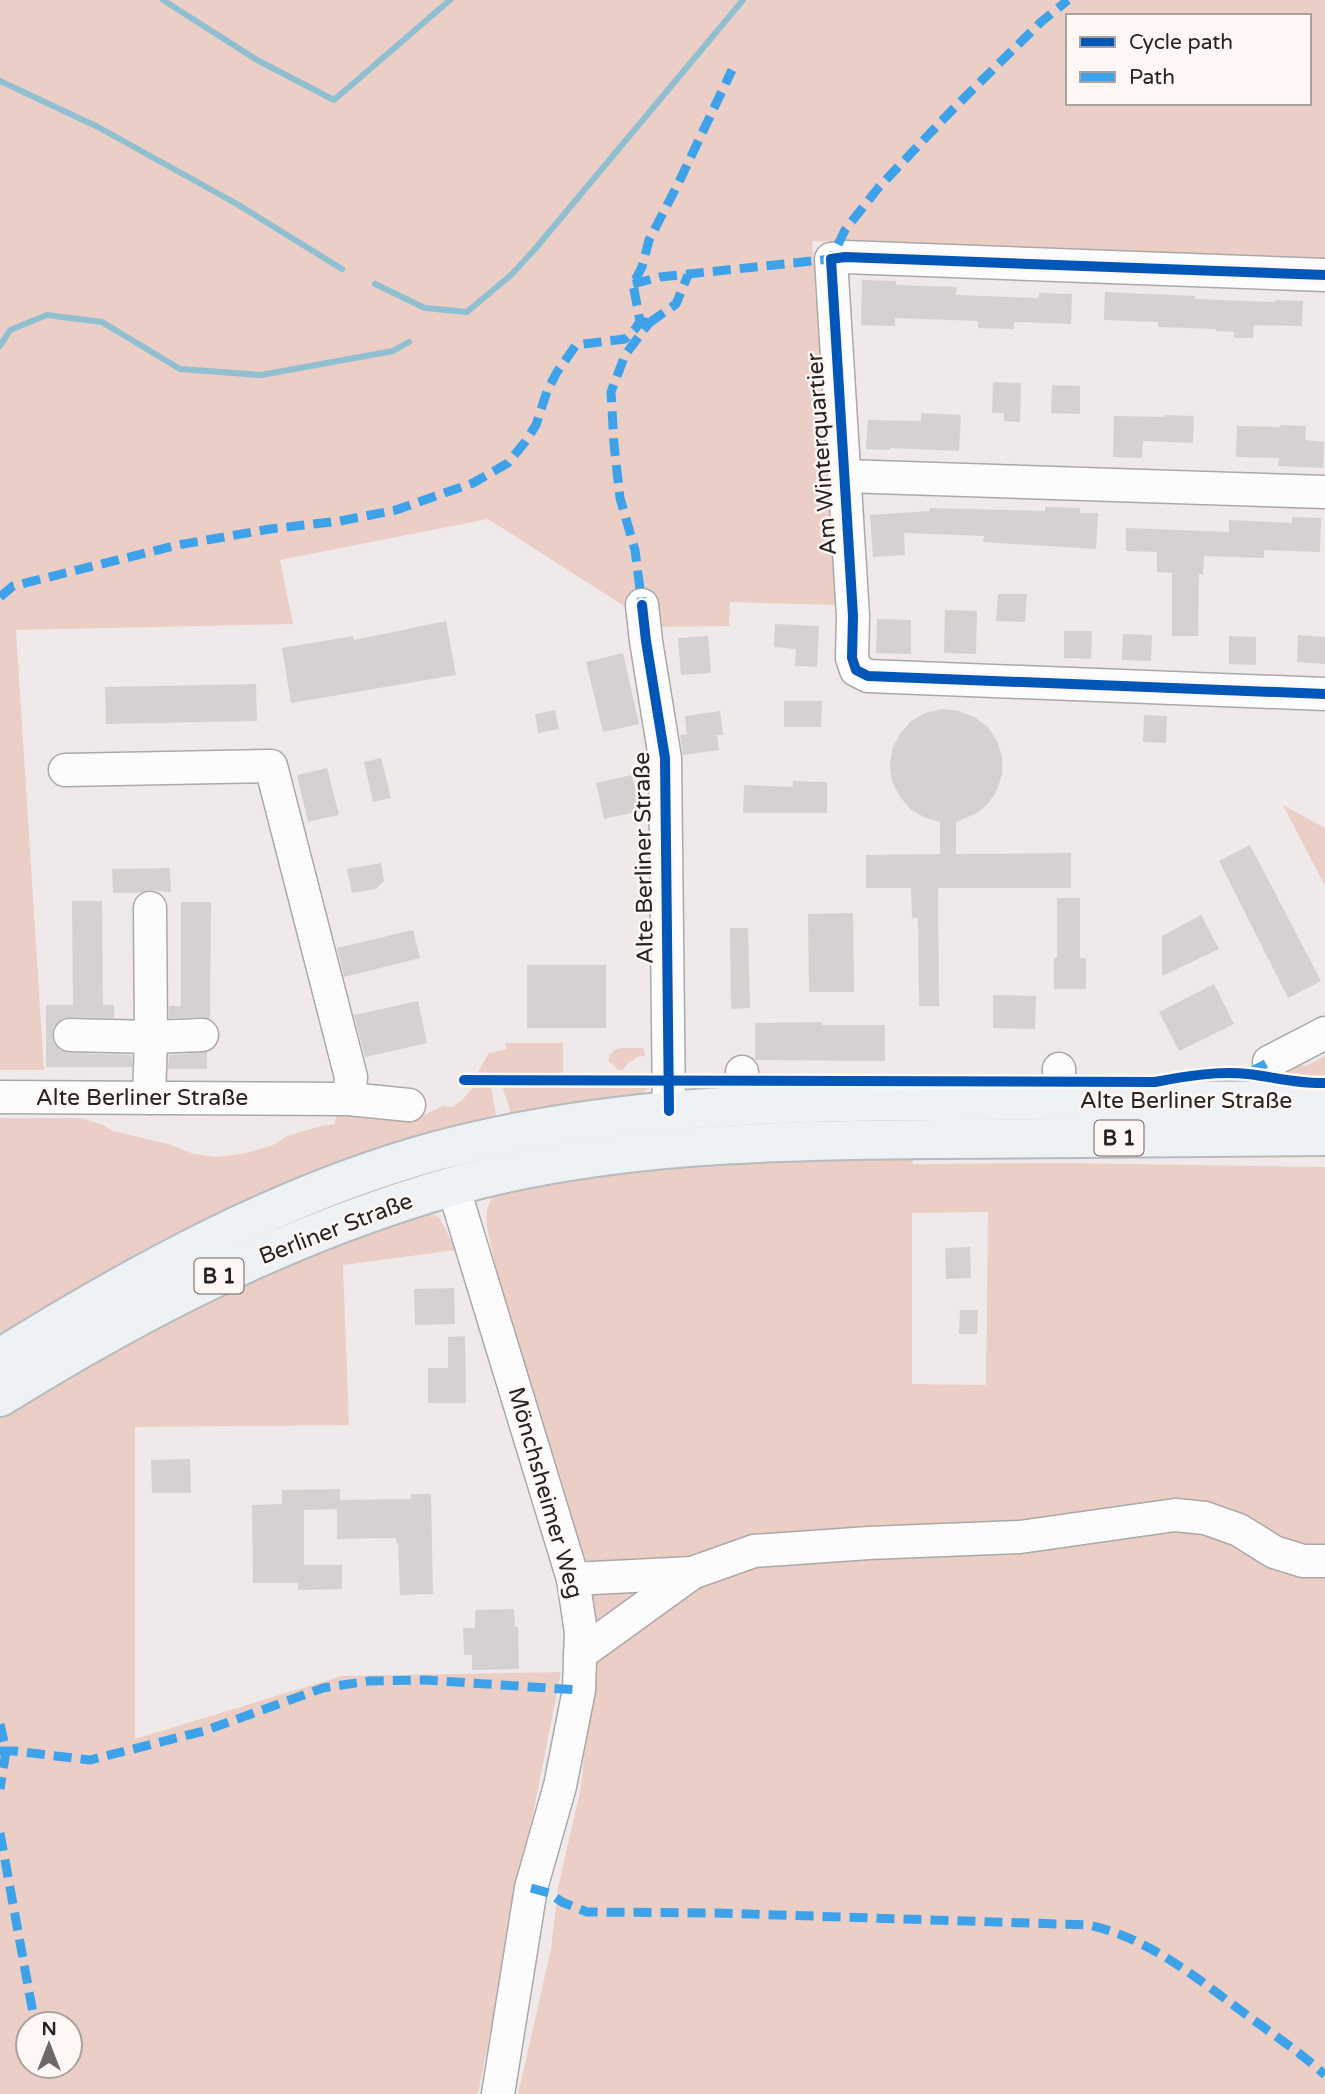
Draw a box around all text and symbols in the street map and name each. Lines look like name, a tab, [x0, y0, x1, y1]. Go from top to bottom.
legend	[1066, 14, 1311, 105]
text: Cycle path	[1129, 30, 1233, 55]
text: Path	[1129, 65, 1175, 90]
street label: Am Winterquartier	[801, 351, 843, 556]
street label: Alte Berliner Straße	[628, 752, 660, 964]
street label: Alte Berliner Straße	[36, 1084, 248, 1112]
street label: Alte Berliner Straße	[1080, 1087, 1292, 1115]
road number: B 1	[1094, 1120, 1144, 1156]
street label: Berliner Straße	[255, 1187, 417, 1271]
road number: B 1	[194, 1258, 244, 1294]
street label: Mönchsheimer Weg	[501, 1384, 589, 1602]
north arrow	[14, 2010, 84, 2080]
text: N	[41, 2018, 57, 2040]

